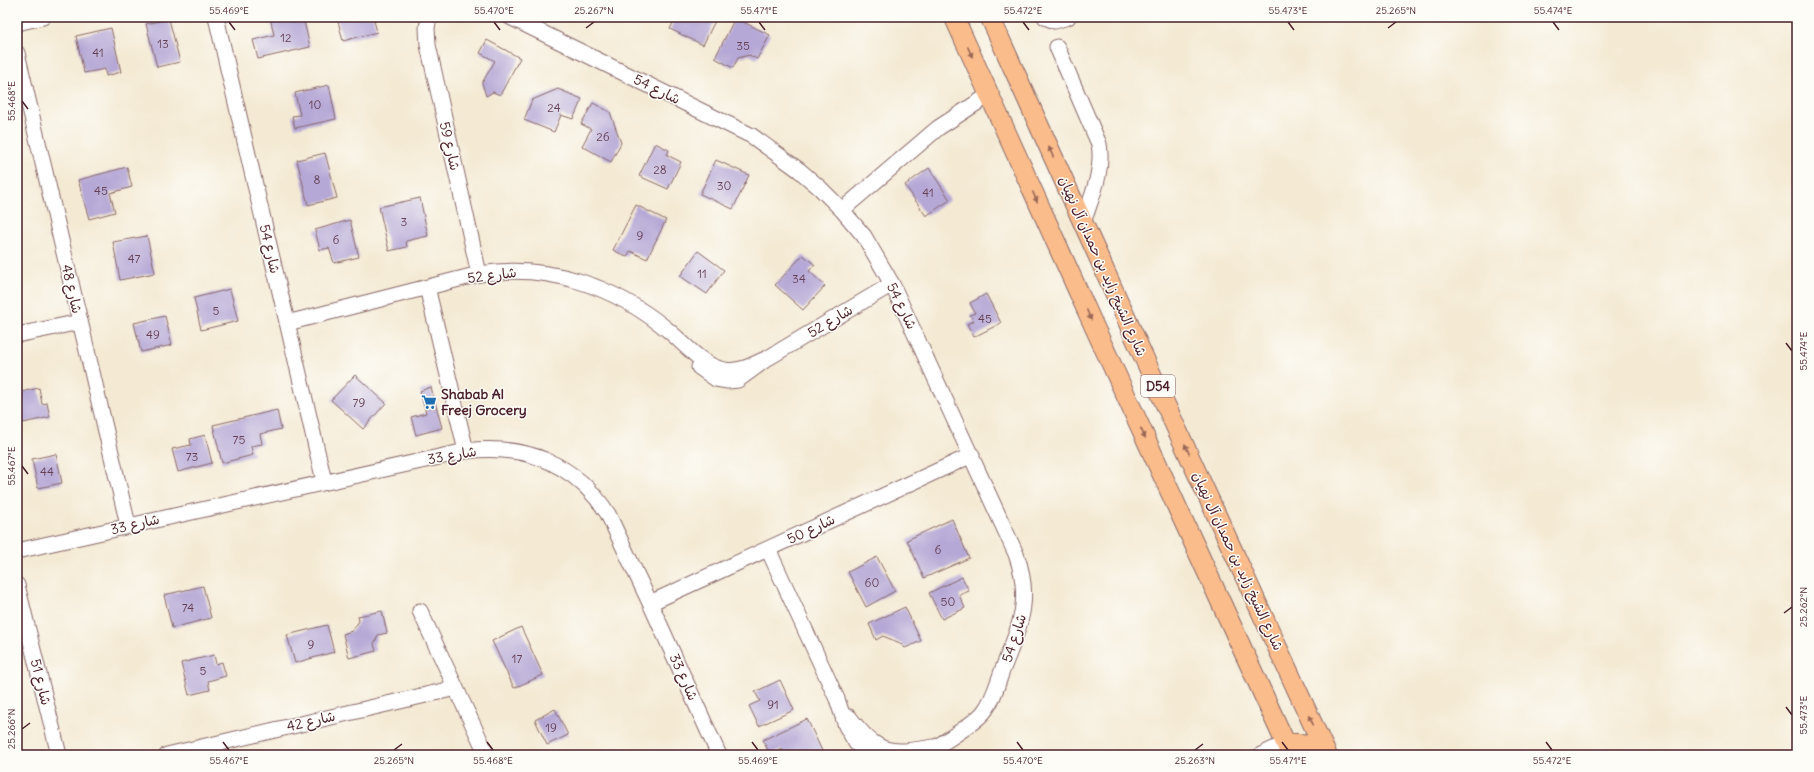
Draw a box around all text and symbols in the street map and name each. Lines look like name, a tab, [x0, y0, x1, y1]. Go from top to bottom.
text: 55.469°E	[209, 4, 249, 17]
text: 55.470°E	[474, 4, 514, 17]
text: 25.267°N	[574, 4, 614, 17]
text: 55.471°E	[740, 4, 778, 17]
text: 55.472°E	[1004, 4, 1042, 17]
text: 55.473°E	[1269, 4, 1308, 17]
text: 25.265°N	[1376, 4, 1416, 17]
text: 55.474°E	[1534, 4, 1572, 17]
house number: 12	[280, 30, 292, 45]
house number: 13	[157, 36, 169, 51]
house number: 35	[736, 38, 750, 53]
house number: 41	[92, 45, 104, 60]
one-way arrow	[967, 47, 973, 58]
street label: شارع 54	[630, 70, 683, 109]
text: 55.468°E	[5, 81, 18, 121]
house number: 10	[309, 97, 321, 112]
house number: 24	[547, 100, 561, 115]
street label: شارع 59	[435, 120, 464, 172]
house number: 26	[596, 129, 610, 144]
one-way arrow	[1048, 147, 1054, 158]
house number: 28	[653, 162, 667, 177]
house number: 8	[314, 172, 321, 187]
street label: شارع الشيخ زايد بن حمدان آل نهيان	[1054, 173, 1151, 359]
house number: 30	[717, 178, 731, 193]
house number: 45	[94, 183, 108, 198]
house number: 41	[922, 185, 934, 200]
one-way arrow	[1032, 191, 1038, 202]
house number: 3	[401, 214, 408, 229]
street label: شارع 54	[255, 223, 284, 276]
house number: 9	[637, 228, 644, 243]
house number: 6	[333, 232, 340, 247]
house number: 47	[128, 251, 140, 266]
street label: شارع 48	[57, 263, 86, 316]
street label: شارع 52	[466, 263, 518, 288]
house number: 11	[697, 266, 707, 281]
house number: 34	[792, 271, 806, 286]
street label: شارع 54	[882, 280, 921, 333]
street label: شارع 52	[804, 301, 856, 342]
house number: 5	[213, 303, 220, 318]
one-way arrow	[1085, 309, 1092, 321]
house number: 45	[978, 311, 992, 326]
house number: 49	[146, 327, 160, 342]
text: 55.474°E	[1797, 332, 1810, 370]
road number: D54	[1141, 375, 1175, 397]
place label: Shabab Al Freej Grocery	[441, 385, 527, 419]
supermarket icon: Shabab Al Freej Grocery	[420, 393, 438, 411]
house number: 79	[353, 395, 365, 410]
one-way arrow	[1140, 427, 1146, 439]
house number: 75	[233, 432, 245, 447]
street label: شارع 33	[426, 442, 478, 469]
one-way arrow	[1184, 443, 1190, 454]
text: 55.467°E	[5, 446, 18, 486]
house number: 73	[186, 449, 199, 464]
house number: 44	[40, 464, 54, 479]
street label: شارع الشيخ زايد بن حمدان آل نهيان	[1188, 469, 1287, 654]
street label: شارع 33	[109, 510, 161, 539]
street label: شارع 50	[784, 510, 838, 549]
house number: 6	[935, 542, 942, 557]
house number: 60	[865, 575, 880, 590]
text: 25.262°N	[1797, 587, 1810, 627]
house number: 50	[941, 594, 956, 609]
house number: 74	[182, 600, 194, 615]
street label: شارع 54	[998, 612, 1031, 665]
house number: 9	[308, 637, 315, 652]
house number: 17	[512, 651, 522, 666]
street label: شارع 33	[665, 651, 702, 704]
street label: شارع 51	[26, 657, 55, 707]
house number: 5	[200, 663, 207, 678]
text: 55.473°E	[1797, 695, 1810, 734]
house number: 91	[767, 697, 779, 712]
street label: شارع 42	[285, 707, 337, 736]
text: 25.266°N	[5, 709, 18, 749]
one-way arrow	[1308, 714, 1314, 725]
house number: 19	[545, 720, 557, 735]
text: 55.467°E	[209, 754, 249, 767]
text: 25.265°N	[374, 754, 414, 767]
text: 55.468°E	[473, 754, 513, 767]
text: 55.469°E	[738, 754, 778, 767]
text: 55.470°E	[1003, 754, 1043, 767]
text: 25.263°N	[1175, 754, 1215, 767]
text: 55.471°E	[1269, 754, 1307, 767]
text: 55.472°E	[1533, 754, 1571, 767]

